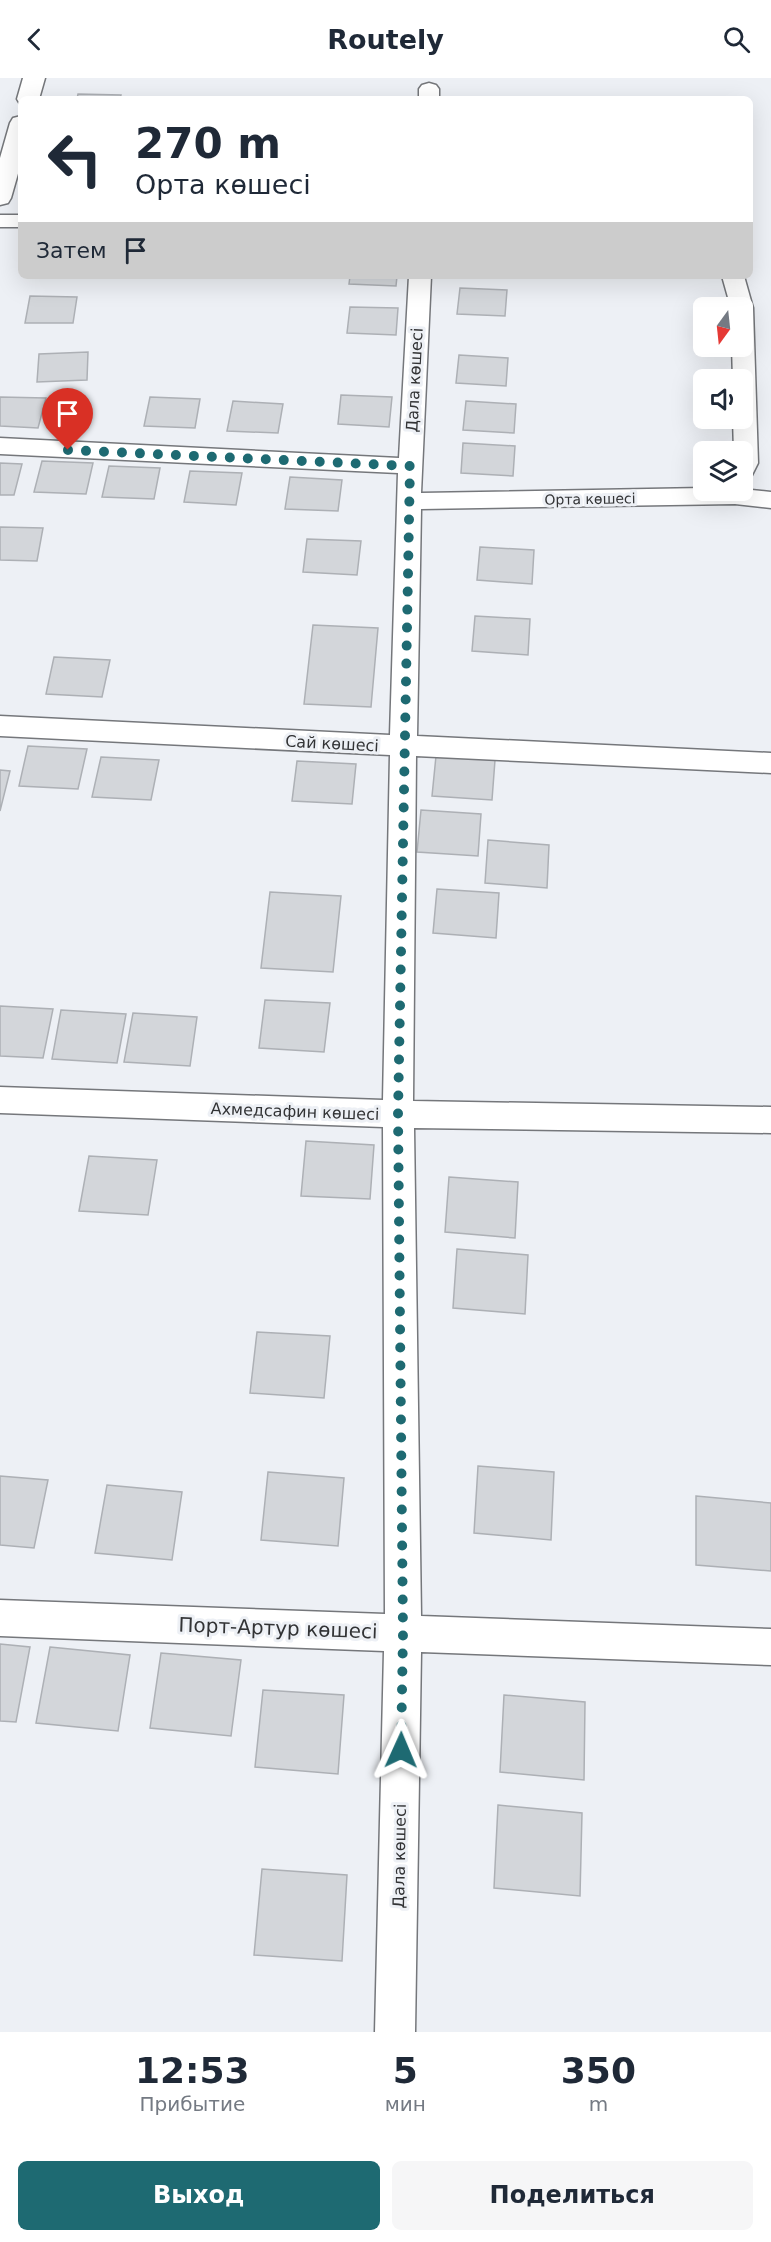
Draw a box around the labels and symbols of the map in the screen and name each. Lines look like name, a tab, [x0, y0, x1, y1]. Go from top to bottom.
north arrow	[693, 297, 753, 357]
street label: Дала көшесі	[402, 327, 427, 433]
pin	[42, 388, 93, 450]
street label: Орта көшесі	[544, 490, 636, 508]
street label: Сай көшесі	[285, 732, 379, 755]
street label: Ахмедсафин көшесі	[210, 1099, 380, 1124]
street label: Порт-Артур көшесі	[178, 1613, 378, 1643]
position arrow	[369, 1718, 433, 1782]
street label: Дала көшесі	[389, 1804, 410, 1908]

